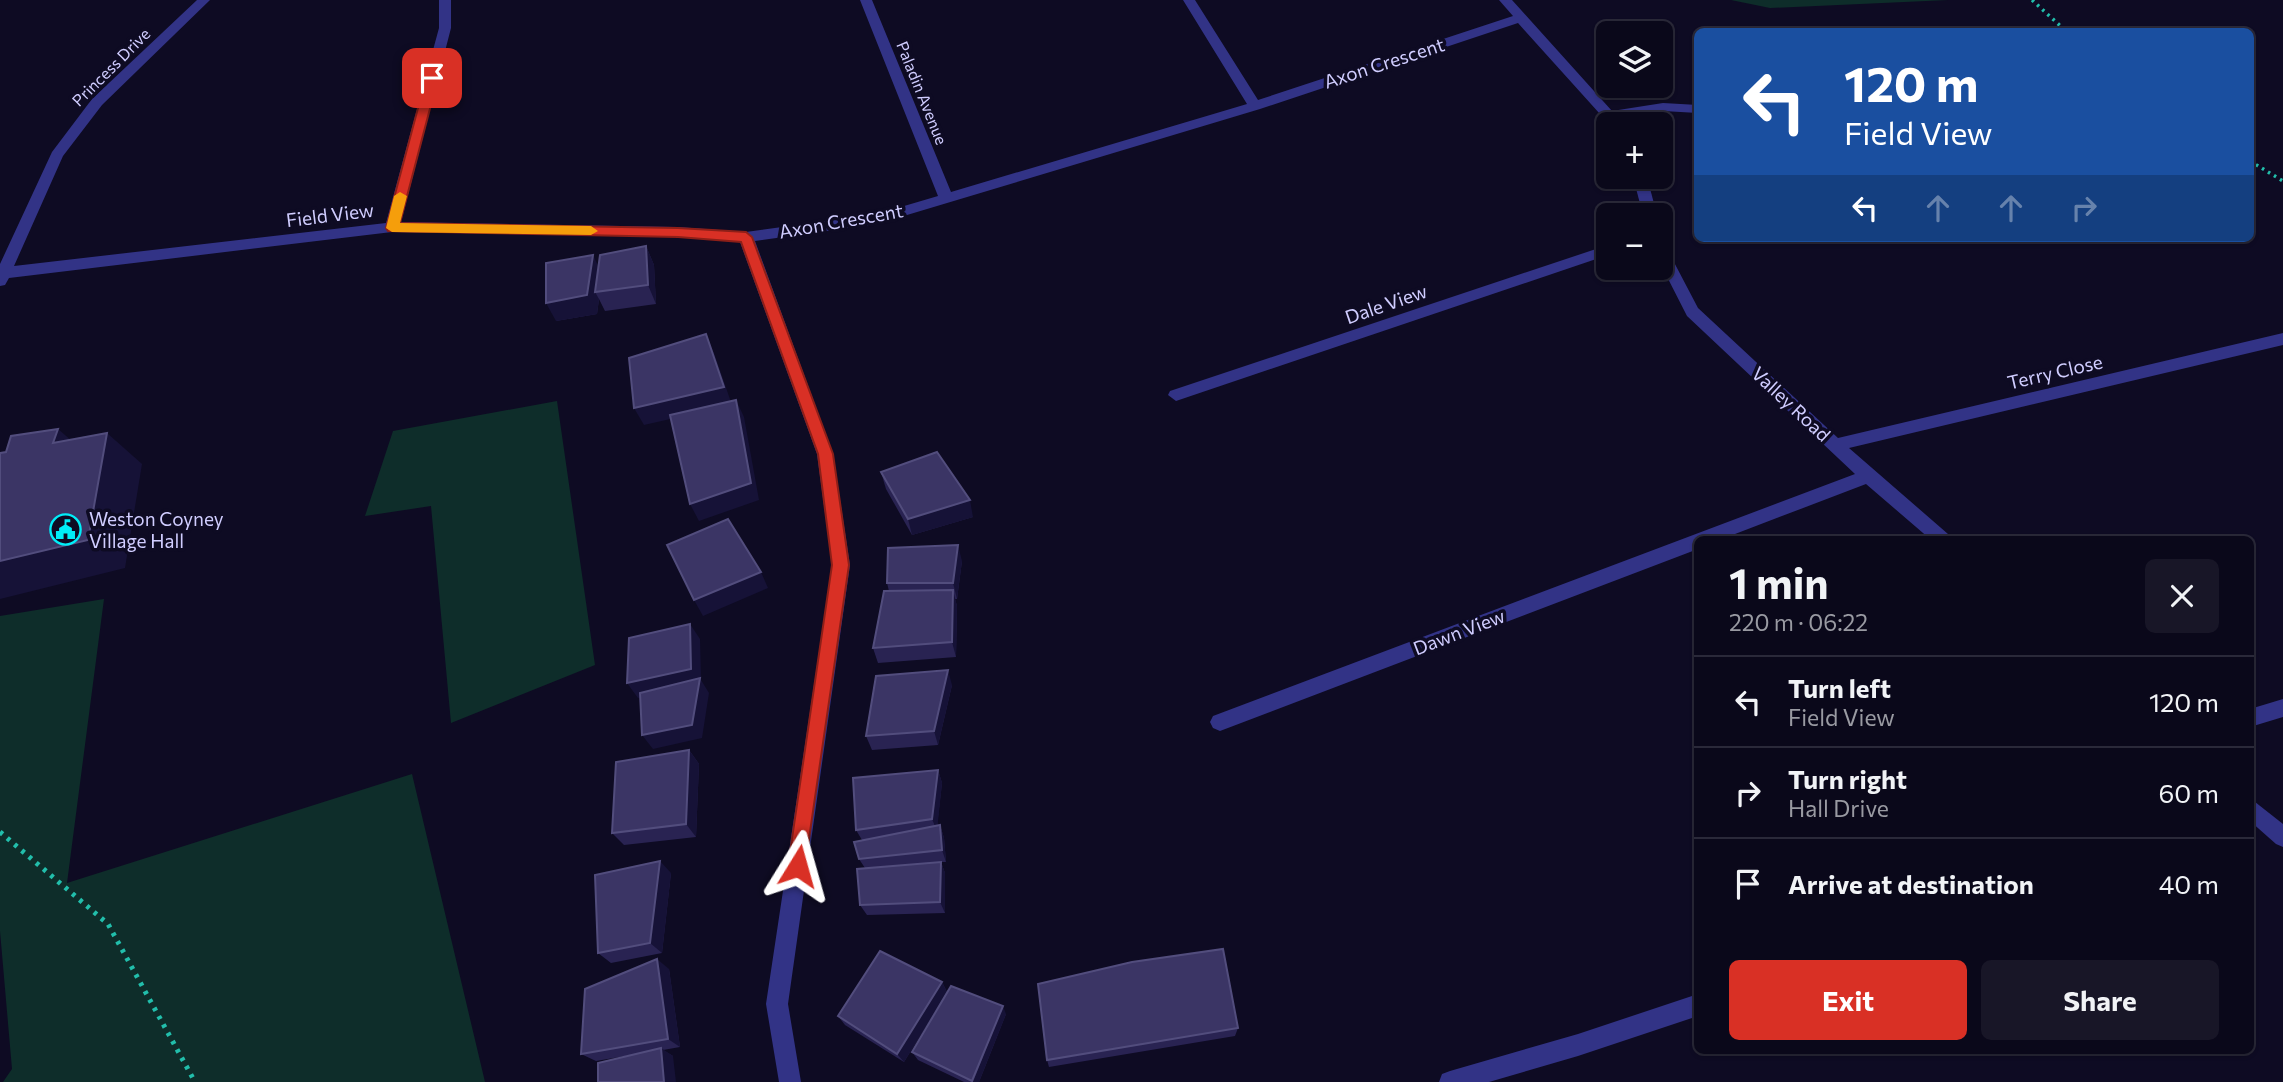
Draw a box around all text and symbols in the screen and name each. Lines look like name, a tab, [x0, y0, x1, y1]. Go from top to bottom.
map controls	[1596, 21, 1673, 280]
button: layers	[1596, 21, 1673, 98]
street label: Princess Drive	[68, 24, 154, 110]
street label: Axon Crescent	[1321, 32, 1447, 93]
street label: Paladin Avenue	[893, 38, 952, 147]
pin	[402, 48, 462, 108]
text: 120 m	[1844, 52, 1978, 112]
icon: left	[1729, 56, 1820, 147]
icon: arrive	[413, 59, 451, 97]
button: +	[1596, 112, 1673, 189]
text: Field View	[1844, 112, 1992, 152]
icon: left	[1846, 189, 1884, 227]
icon: ahead	[1919, 189, 1957, 227]
icon: ahead	[1992, 189, 2030, 227]
icon: right	[2065, 189, 2103, 227]
street label: Field View	[285, 198, 375, 231]
street label: Axon Crescent	[777, 198, 905, 243]
button: −	[1596, 203, 1673, 280]
street label: Dale View	[1342, 279, 1430, 328]
street label: Terry Close	[2005, 349, 2105, 394]
street label: Valley Road	[1747, 361, 1835, 446]
place label: Weston Coyney Village Hall	[89, 507, 224, 552]
public building icon: Weston Coyney Village Hall	[49, 513, 83, 547]
text: 1 min	[1729, 556, 1829, 608]
button: close	[2145, 559, 2219, 633]
street label: Dawn View	[1410, 604, 1508, 660]
text: 220 m · 06:22	[1729, 608, 1868, 636]
text: Turn left	[1788, 672, 1891, 703]
icon: left	[1729, 683, 1767, 721]
text: 120 m	[2149, 686, 2219, 717]
text: Field View	[1788, 703, 1895, 731]
text: Turn right	[1788, 763, 1907, 794]
icon: right	[1729, 774, 1767, 812]
text: 60 m	[2159, 777, 2219, 808]
text: Hall Drive	[1788, 794, 1889, 822]
position arrow	[761, 829, 835, 903]
icon: arrive	[1729, 865, 1767, 903]
text: Arrive at destination	[1788, 868, 2034, 899]
text: 40 m	[2159, 868, 2219, 899]
button: Exit	[1729, 960, 1967, 1040]
button: Share	[1981, 960, 2219, 1040]

